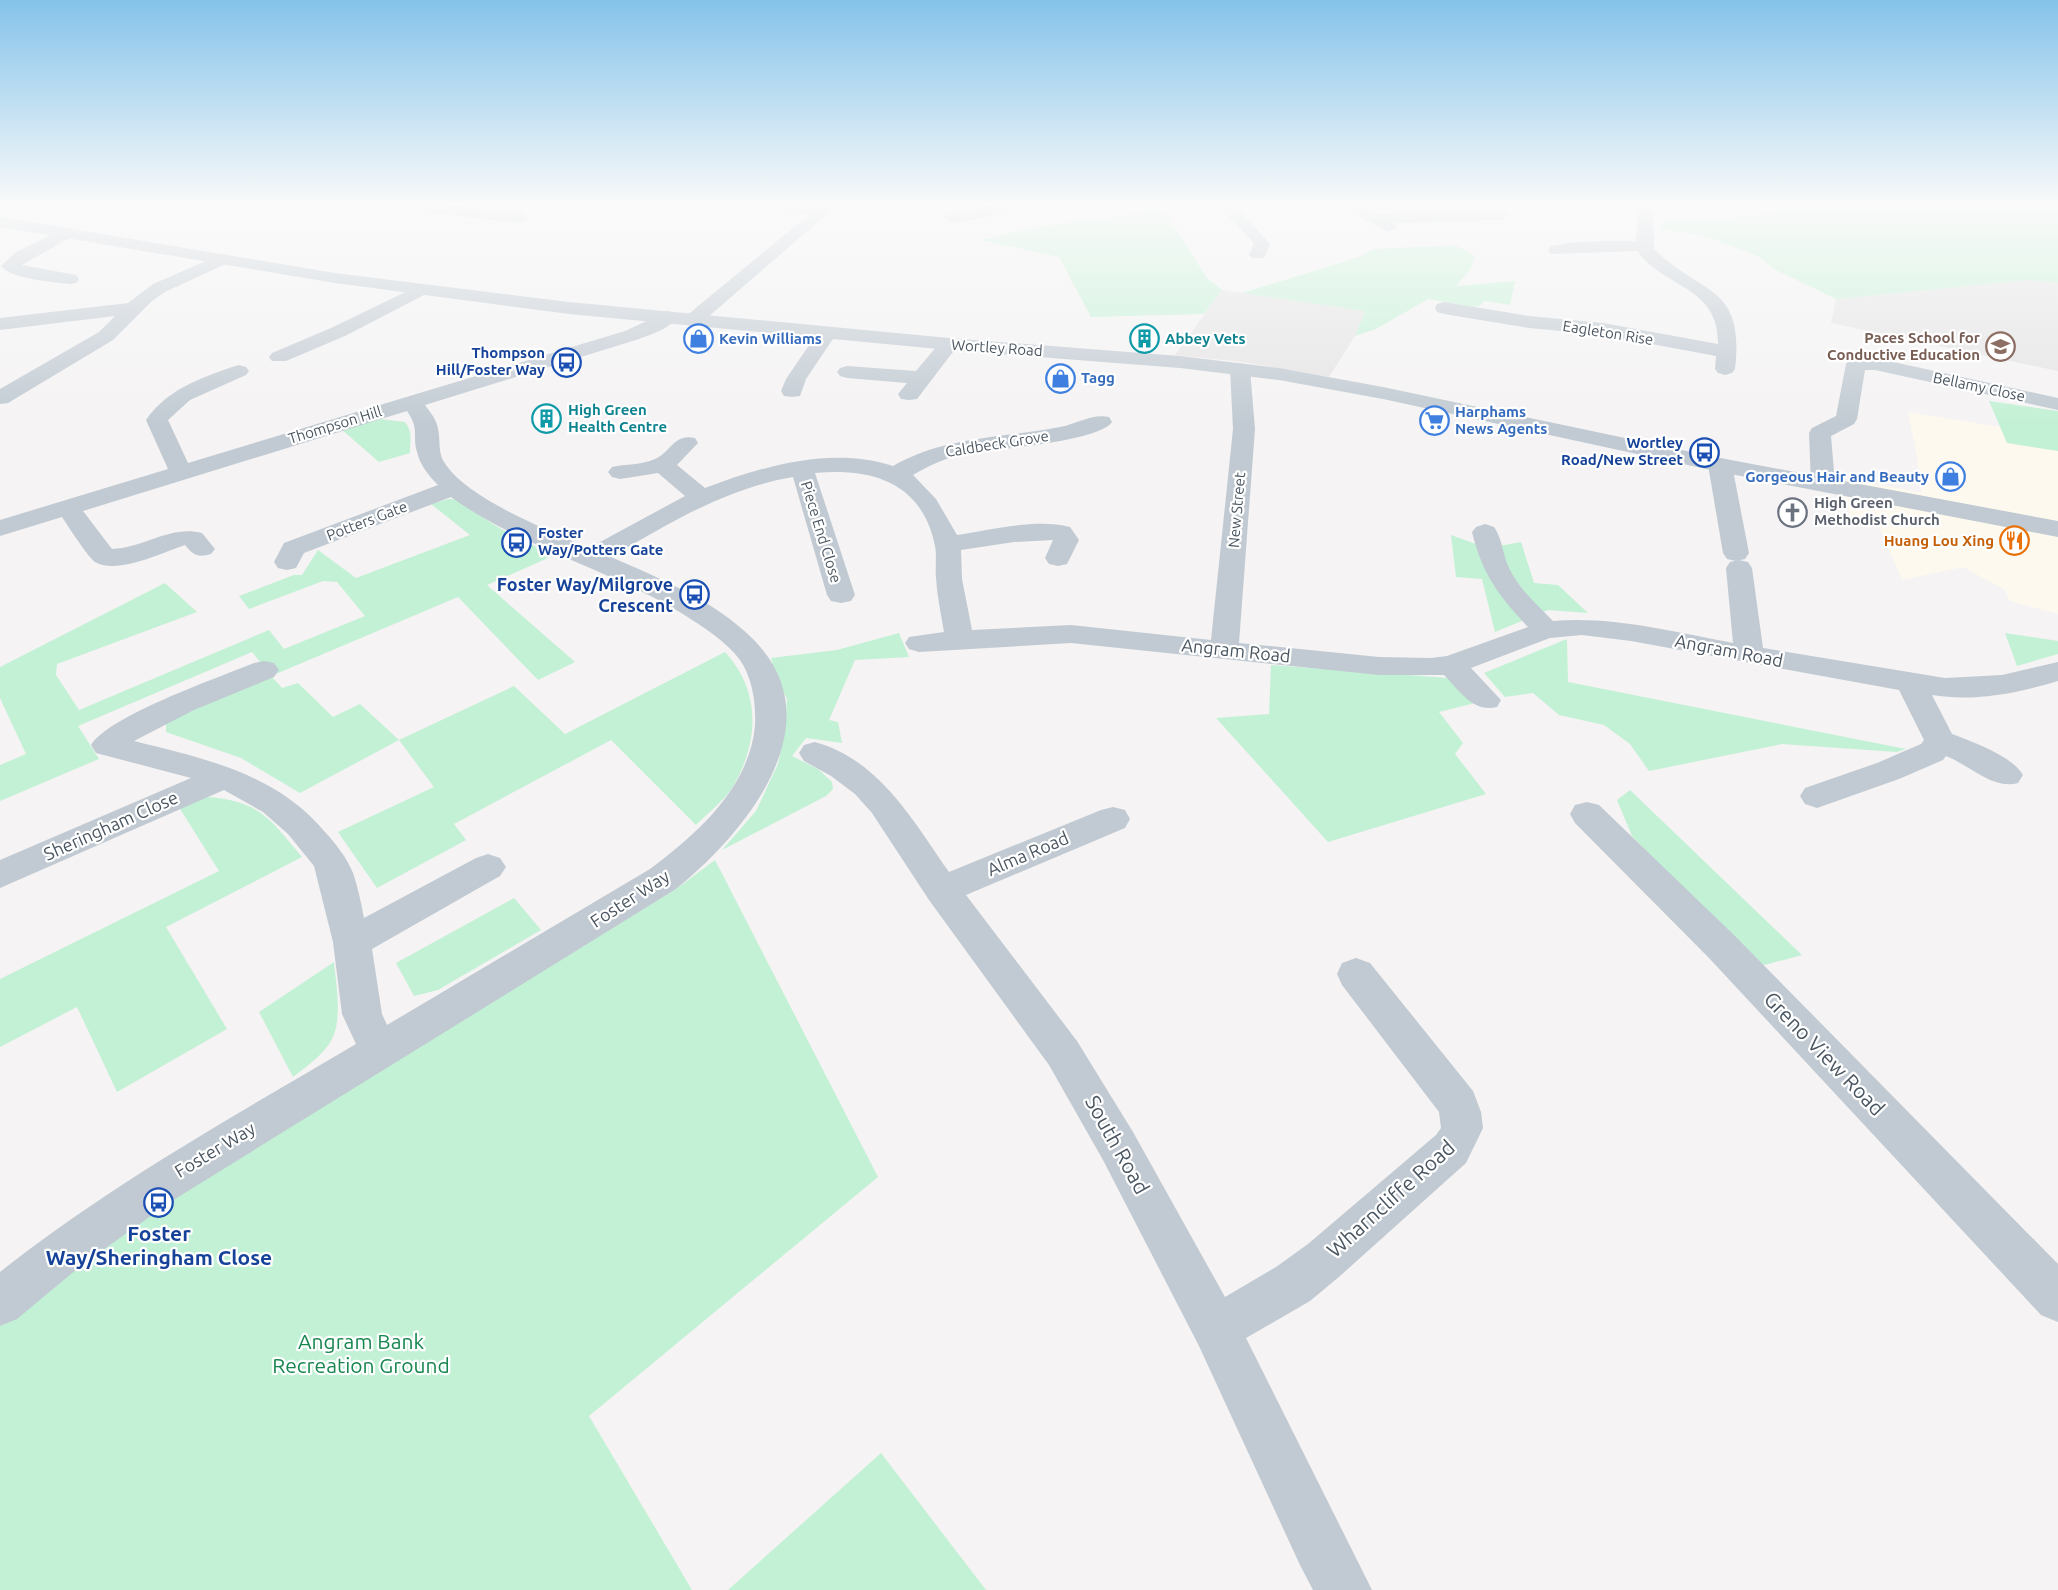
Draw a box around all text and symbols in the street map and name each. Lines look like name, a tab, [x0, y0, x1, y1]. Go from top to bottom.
street label: Eagleton Rise	[1562, 317, 1655, 348]
shop icon: Kevin Williams	[682, 323, 714, 355]
building icon: Abbey Vets	[1128, 323, 1160, 355]
place label: Paces School for Conductive Education	[1827, 329, 1981, 363]
place label: Kevin Williams	[719, 330, 822, 347]
place label: Abbey Vets	[1165, 330, 1246, 347]
school or university icon: Paces School for Conductive Education	[1985, 331, 2017, 363]
street label: Wortley Road	[951, 336, 1043, 359]
place label: Thompson Hill/Foster Way	[436, 344, 545, 378]
bus stop icon: Thompson Hill/Foster Way	[550, 346, 582, 378]
shop icon: Tagg	[1044, 362, 1076, 394]
street label: Bellamy Close	[1932, 368, 2027, 405]
place label: Tagg	[1081, 369, 1115, 386]
place label: High Green Health Centre	[568, 401, 667, 435]
street label: Thompson Hill	[286, 402, 384, 447]
building icon: High Green Health Centre	[531, 403, 563, 435]
place label: Harphams News Agents	[1455, 403, 1547, 437]
supermarket icon: Harphams News Agents	[1418, 405, 1450, 437]
street label: Caldbeck Grove	[944, 427, 1050, 460]
place label: Wortley Road/New Street	[1561, 434, 1684, 468]
bus stop icon: Wortley Road/New Street	[1688, 436, 1720, 468]
shop icon: Gorgeous Hair and Beauty	[1934, 461, 1966, 493]
place label: Gorgeous Hair and Beauty	[1745, 468, 1929, 485]
street label: New Street	[1225, 471, 1248, 549]
street label: Piece End Close	[798, 479, 845, 585]
place label: High Green Methodist Church	[1814, 494, 1940, 528]
church icon: High Green Methodist Church	[1777, 496, 1809, 528]
street label: Potters Gate	[324, 497, 410, 544]
place label: Foster Way/Potters Gate	[538, 524, 663, 558]
restaurant icon: Huang Lou Xing	[1999, 525, 2031, 557]
bus stop icon: Foster Way/Potters Gate	[501, 526, 533, 558]
place label: Huang Lou Xing	[1884, 532, 1994, 549]
place label: Foster Way/Milgrove Crescent	[497, 574, 673, 615]
bus stop icon: Foster Way/Milgrove Crescent	[678, 579, 710, 611]
street label: Angram Road	[1674, 630, 1785, 670]
street label: Angram Road	[1181, 634, 1292, 666]
street label: Sheringham Close	[40, 787, 181, 864]
street label: Alma Road	[984, 827, 1071, 879]
street label: Foster Way	[586, 865, 673, 931]
street label: Greno View Road	[1760, 986, 1890, 1120]
street label: South Road	[1081, 1091, 1155, 1198]
street label: Foster Way	[171, 1117, 258, 1181]
street label: Wharncliffe Road	[1322, 1135, 1459, 1262]
bus stop icon: Foster Way/Sheringham Close	[143, 1187, 175, 1219]
place label: Foster Way/Sheringham Close	[46, 1221, 272, 1269]
park label: Angram Bank Recreation Ground	[272, 1329, 450, 1377]

